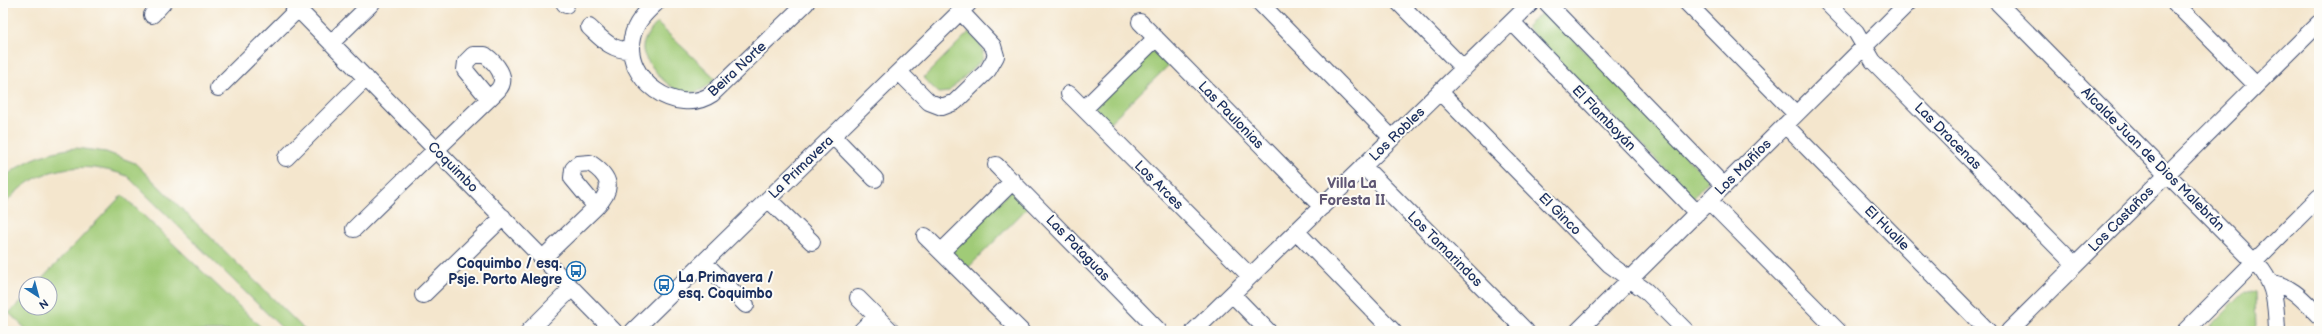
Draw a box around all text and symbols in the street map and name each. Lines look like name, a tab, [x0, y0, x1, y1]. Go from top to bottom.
street label: Beira Norte	[704, 38, 770, 100]
street label: Las Paulonias	[1195, 78, 1267, 152]
street label: El Flamboyán	[1569, 82, 1640, 154]
street label: Alcalde Juan de Dios Malebrán	[2078, 84, 2228, 234]
street label: Las Dracenas	[1911, 99, 1985, 173]
street label: Los Robles	[1366, 103, 1428, 165]
street label: La Primavera	[765, 132, 837, 202]
street label: Los Mañíos	[1711, 135, 1775, 199]
street label: Coquimbo	[424, 138, 482, 196]
street label: Los Arces	[1131, 157, 1187, 213]
district label: Villa La Foresta II	[1319, 174, 1385, 210]
street label: Los Castaños	[2085, 183, 2157, 255]
street label: El Ginco	[1535, 189, 1585, 239]
street label: El Hualle	[1861, 202, 1913, 254]
street label: Los Tamarindos	[1404, 208, 1486, 290]
street label: Las Pataguas	[1042, 212, 1114, 285]
place label: Coquimbo / esq. Psje. Porto Alegre	[448, 255, 562, 288]
bus stop icon: Coquimbo / esq. Psje. Porto Alegre	[565, 260, 587, 282]
place label: La Primavera / esq. Coquimbo	[678, 269, 774, 302]
bus stop icon: La Primavera / esq. Coquimbo	[653, 274, 675, 296]
north arrow	[18, 276, 58, 316]
text: N	[36, 296, 51, 311]

